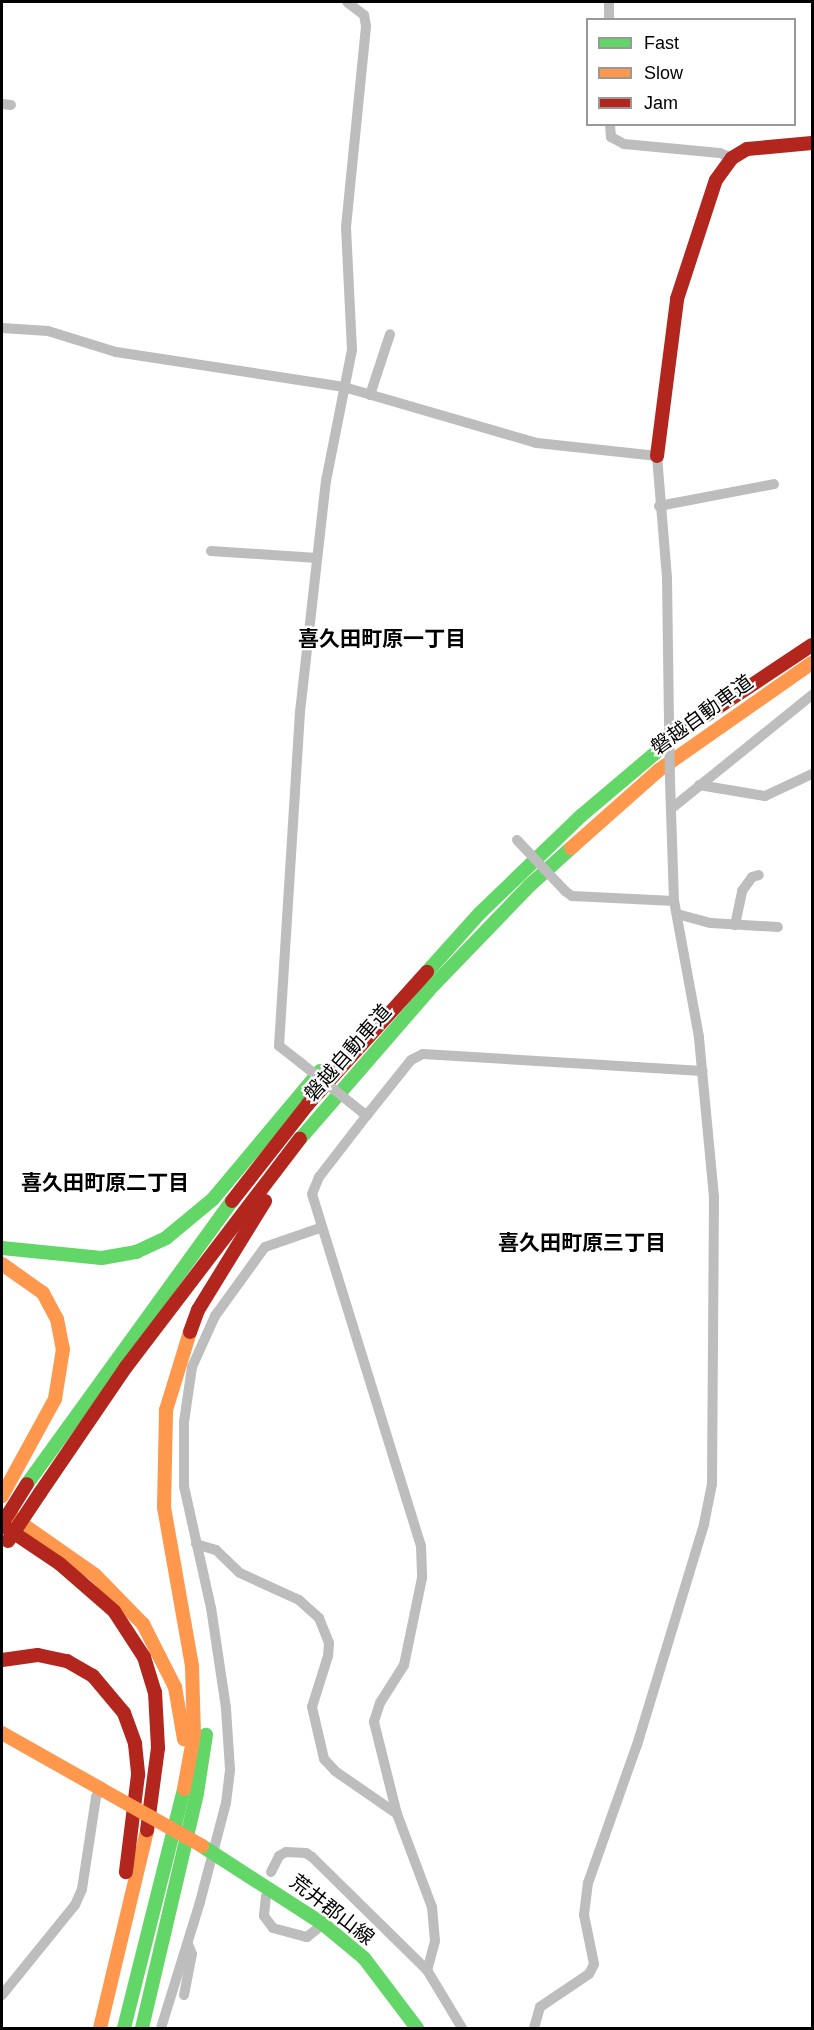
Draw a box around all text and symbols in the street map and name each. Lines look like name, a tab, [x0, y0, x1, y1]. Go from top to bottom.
legend	[586, 18, 796, 126]
text: Fast	[644, 33, 679, 53]
text: Slow	[644, 63, 683, 83]
text: Jam	[644, 93, 678, 113]
district label: 喜久田町原一丁目	[298, 626, 466, 652]
street label: 磐越自動車道	[646, 670, 758, 760]
street label: 磐越自動車道	[300, 1000, 396, 1106]
district label: 喜久田町原二丁目	[21, 1170, 189, 1196]
district label: 喜久田町原三丁目	[498, 1230, 666, 1256]
street label: 荒井郡山線	[285, 1870, 379, 1950]

